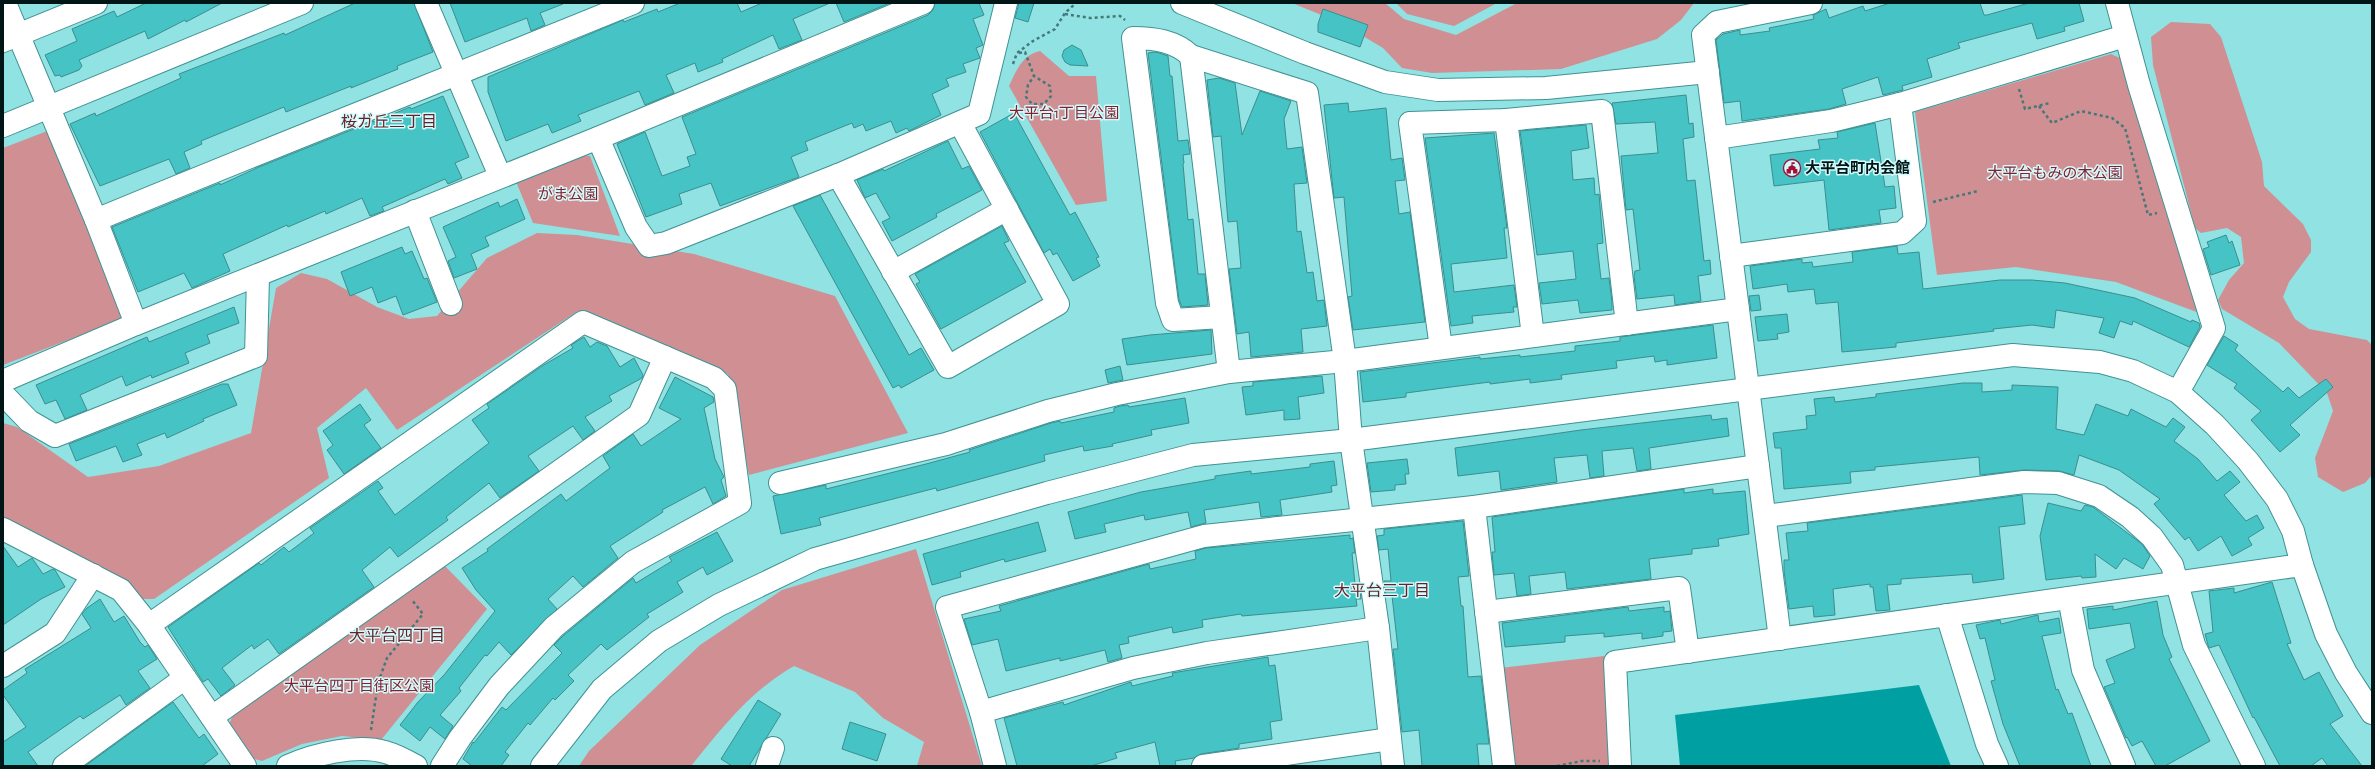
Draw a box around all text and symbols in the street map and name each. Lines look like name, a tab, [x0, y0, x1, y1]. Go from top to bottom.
park label: 大平台1丁目公園	[1009, 105, 1119, 121]
district label: 桜ガ丘三丁目	[341, 113, 437, 130]
public building icon: 大平台町内会館	[1782, 158, 1802, 178]
place label: 大平台町内会館	[1805, 160, 1910, 176]
park label: 大平台もみの木公園	[1987, 165, 2123, 181]
park label: がま公園	[538, 186, 598, 202]
district label: 大平台三丁目	[1334, 582, 1430, 599]
district label: 大平台四丁目	[349, 627, 445, 644]
park label: 大平台四丁目街区公園	[284, 678, 434, 694]

